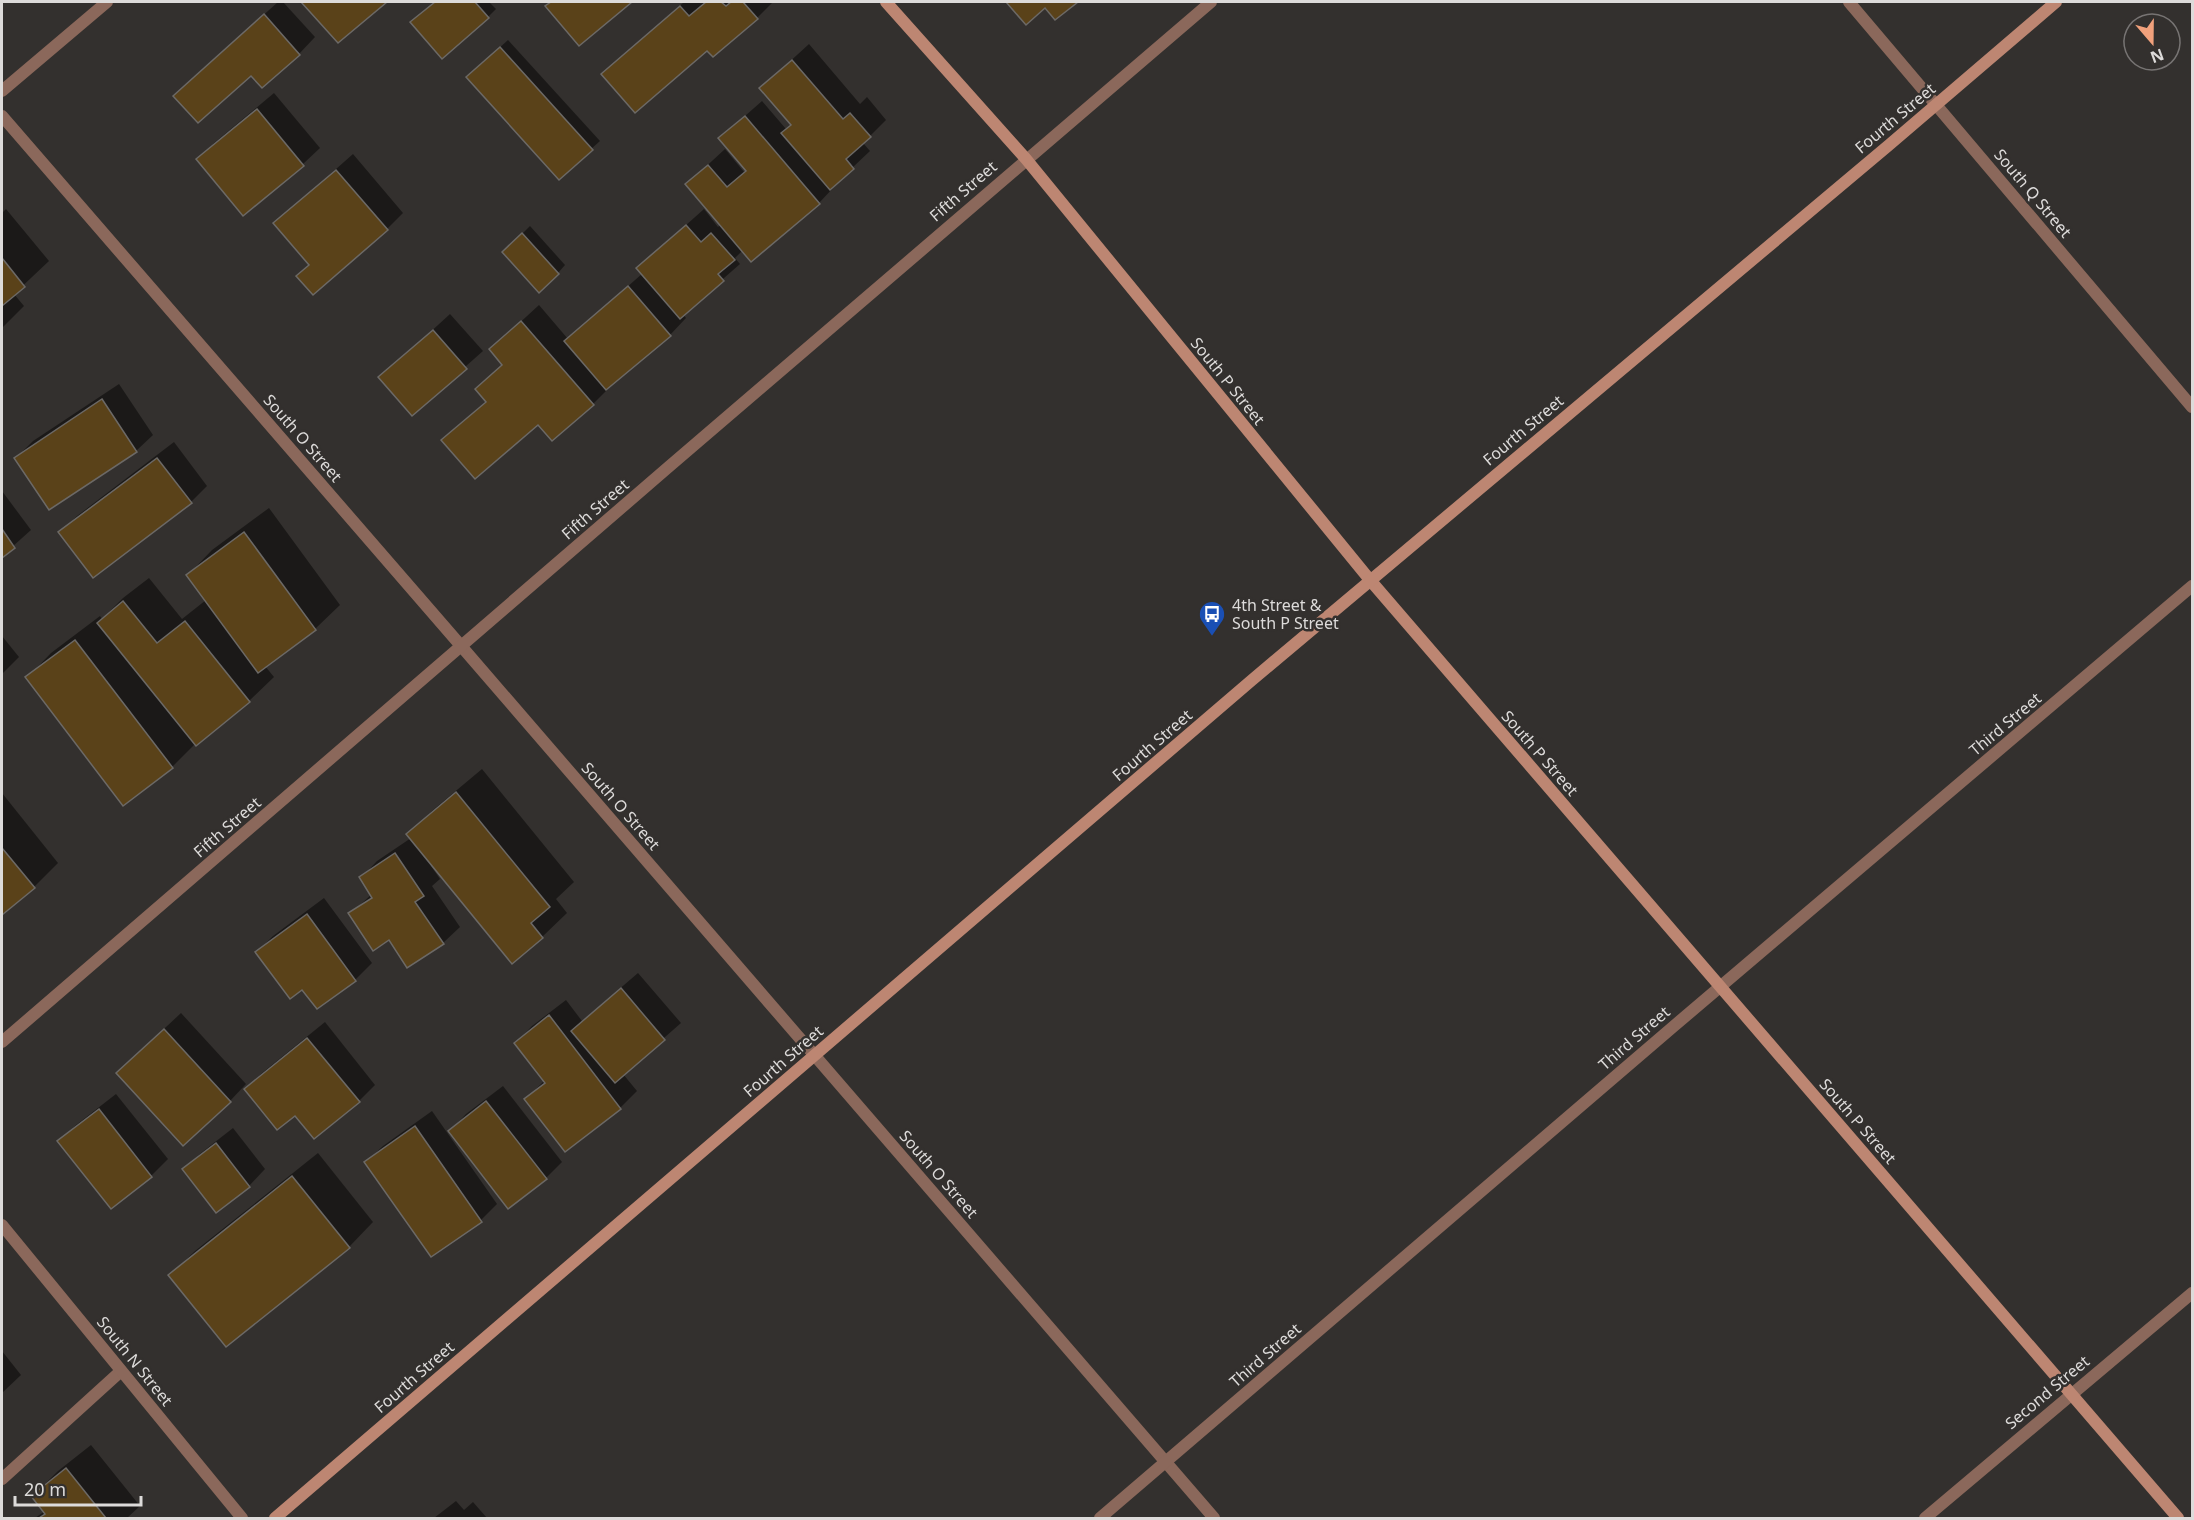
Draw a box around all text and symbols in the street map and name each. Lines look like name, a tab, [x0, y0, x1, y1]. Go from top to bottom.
north arrow	[2122, 12, 2182, 72]
text: N	[2147, 44, 2167, 69]
street label: Fourth Street	[1850, 78, 1940, 158]
street label: South Q Street	[1989, 144, 2077, 242]
street label: Fifth Street	[925, 156, 1001, 226]
street label: South P Street	[1186, 333, 1270, 430]
street label: South O Street	[259, 389, 347, 487]
street label: Fourth Street	[1478, 390, 1568, 470]
street label: Fifth Street	[557, 474, 633, 544]
place label: 4th Street & South P Street	[1232, 594, 1339, 634]
bus stop icon: 4th Street & South P Street	[1197, 599, 1227, 637]
street label: Third Street	[1964, 687, 2046, 761]
street label: Fourth Street	[1107, 704, 1197, 786]
street label: South P Street	[1497, 706, 1583, 801]
street label: South O Street	[577, 757, 665, 855]
street label: Fifth Street	[189, 792, 265, 862]
street label: Third Street	[1594, 1001, 1675, 1075]
street label: Fourth Street	[738, 1020, 828, 1102]
street label: South P Street	[1815, 1074, 1901, 1169]
street label: South O Street	[895, 1125, 983, 1223]
street label: South N Street	[92, 1312, 178, 1411]
street label: Third Street	[1225, 1318, 1306, 1392]
street label: Fourth Street	[369, 1336, 459, 1418]
street label: Second Street	[2000, 1350, 2094, 1434]
scale bar	[15, 1469, 141, 1507]
text: 20 m	[24, 1477, 66, 1501]

